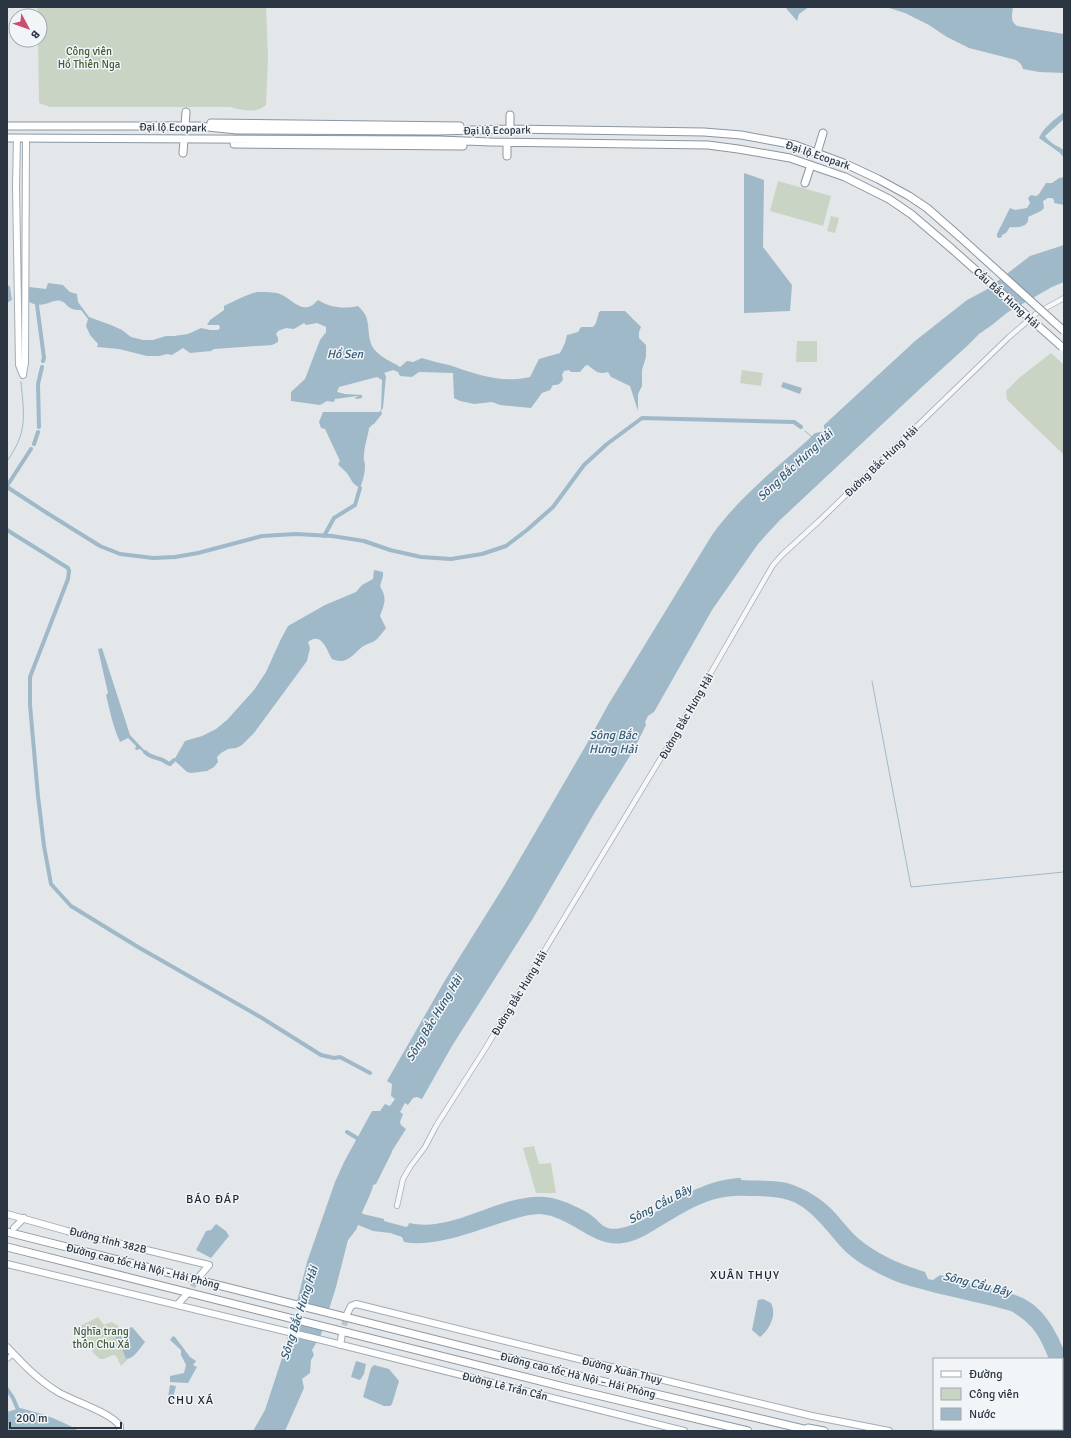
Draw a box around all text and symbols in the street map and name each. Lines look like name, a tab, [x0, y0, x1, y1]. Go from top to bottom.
north arrow	[8, 8, 48, 48]
text: B	[28, 27, 42, 41]
park label: Công viên Hồ Thiên Nga	[58, 45, 121, 71]
street label: Đại lộ Ecopark	[139, 120, 207, 135]
street label: Đại lộ Ecopark	[463, 123, 531, 138]
street label: Đại lộ Ecopark	[784, 138, 852, 173]
street label: Cầu Bắc Hưng Hải	[971, 265, 1043, 331]
water label: Hồ Sen	[327, 347, 364, 362]
street label: Đường Bắc Hưng Hải	[841, 422, 921, 500]
water label: Sông Bắc Hưng Hải	[754, 425, 838, 504]
street label: Đường Bắc Hưng Hải	[656, 671, 716, 761]
water label: Sông Bắc Hưng Hải	[589, 728, 639, 757]
street label: Đường Bắc Hưng Hải	[488, 948, 550, 1038]
water label: Sông Bắc Hưng Hải	[403, 971, 467, 1064]
water label: Sông Cầu Bây	[626, 1181, 696, 1227]
district label: BÁO ĐÁP	[186, 1192, 240, 1207]
street label: Đường tỉnh 382B	[68, 1225, 148, 1256]
street label: Đường cao tốc Hà Nội - Hải Phòng	[65, 1240, 221, 1292]
water label: Sông Bắc Hưng Hải	[277, 1263, 322, 1362]
district label: XUÂN THỤY	[710, 1268, 780, 1283]
water label: Sông Cầu Bây	[941, 1269, 1014, 1301]
park label: Nghĩa trang thôn Chu Xá	[73, 1325, 130, 1351]
street label: Đường cao tốc Hà Nội – Hải Phòng	[499, 1349, 657, 1401]
street label: Đường Xuân Thụy	[580, 1354, 664, 1387]
legend	[933, 1358, 1063, 1430]
text: Đường	[969, 1367, 1003, 1382]
street label: Đường Lê Trần Cẩn	[461, 1369, 549, 1403]
text: Công viên	[969, 1387, 1019, 1402]
district label: CHU XÁ	[168, 1393, 214, 1408]
scale bar	[10, 1404, 121, 1430]
text: Nước	[969, 1407, 996, 1422]
text: 200 m	[16, 1411, 48, 1426]

